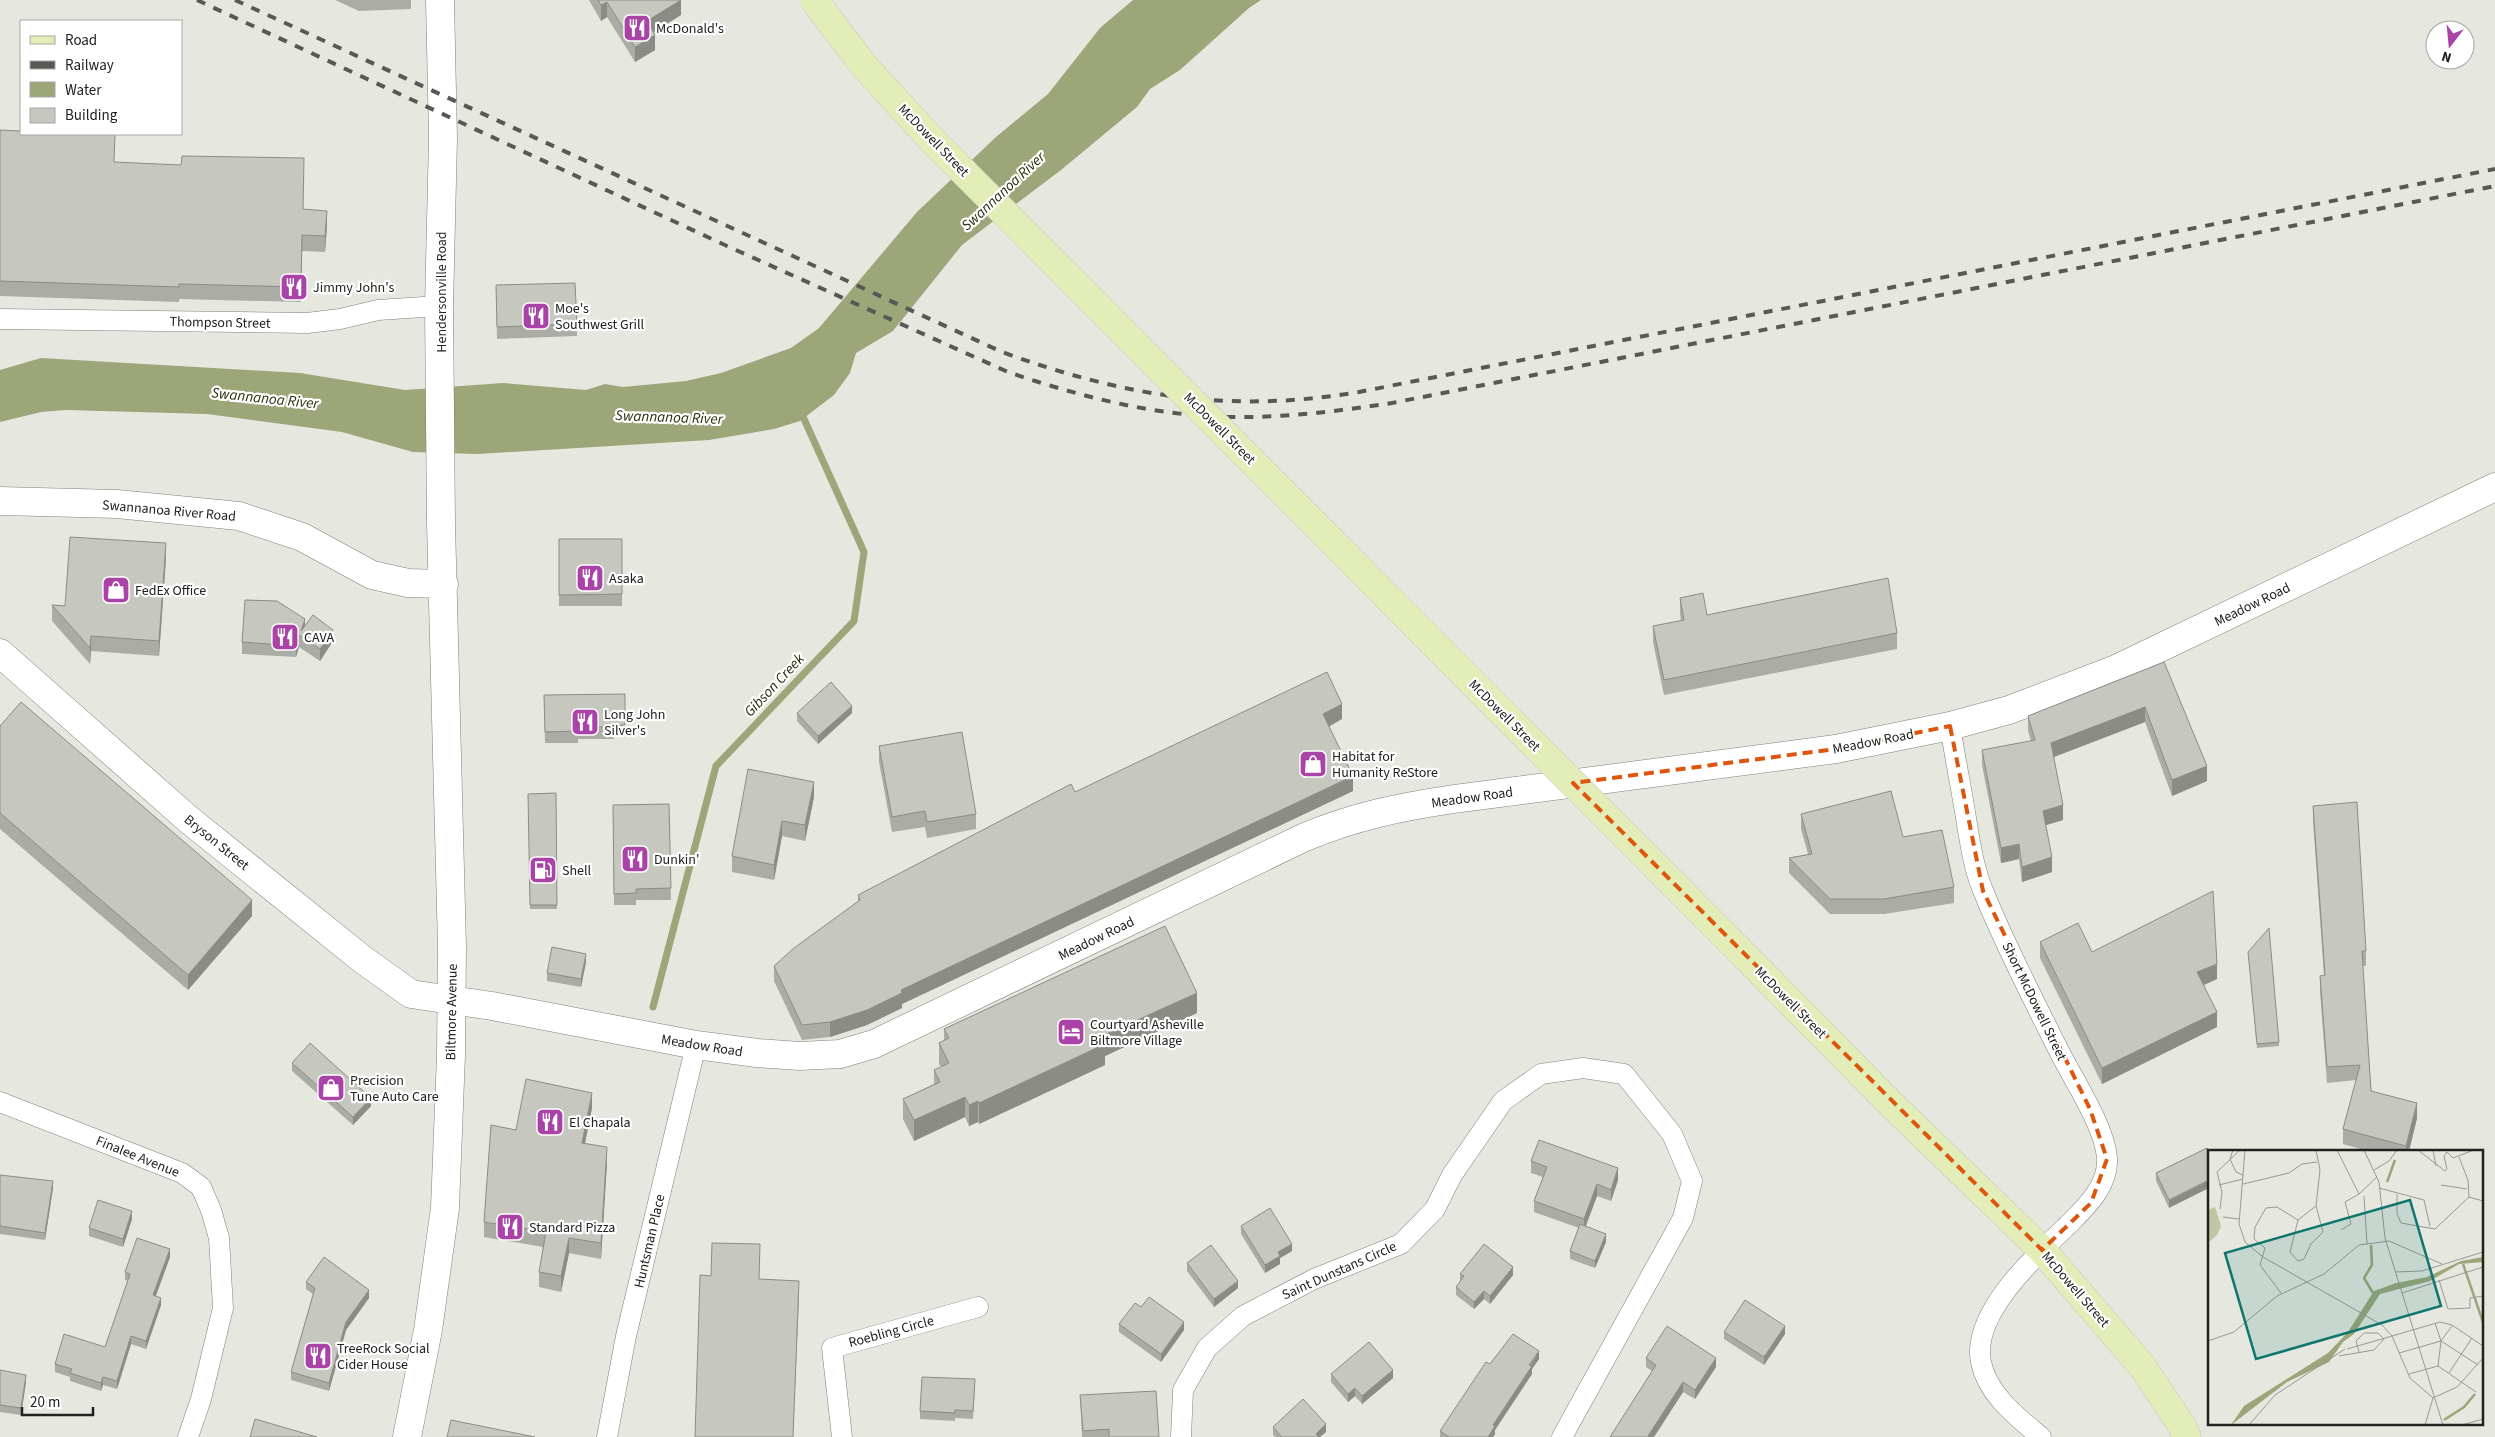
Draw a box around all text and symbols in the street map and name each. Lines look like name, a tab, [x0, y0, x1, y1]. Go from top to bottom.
restaurant icon: McDonald's	[622, 13, 652, 43]
place label: McDonald's	[656, 19, 724, 39]
legend	[20, 20, 182, 135]
north arrow	[2425, 20, 2475, 70]
text: Road	[65, 30, 97, 51]
text: N	[2439, 46, 2454, 67]
text: Railway	[65, 55, 114, 76]
text: Water	[65, 80, 102, 101]
street label: McDowell Street	[893, 100, 974, 182]
text: Building	[65, 105, 118, 126]
water label: Swannanoa River	[957, 146, 1050, 236]
street label: Hendersonville Road	[432, 231, 452, 353]
restaurant icon: Jimmy John's	[279, 272, 309, 302]
place label: Jimmy John's	[313, 278, 394, 298]
place label: Moe's Southwest Grill	[555, 299, 645, 335]
restaurant icon: Moe's Southwest Grill	[521, 301, 551, 331]
street label: Thompson Street	[169, 312, 271, 334]
water label: Swannanoa River	[210, 382, 320, 415]
street label: McDowell Street	[1179, 388, 1260, 469]
water label: Swannanoa River	[615, 405, 724, 430]
street label: Swannanoa River Road	[101, 495, 237, 527]
restaurant icon: Asaka	[575, 563, 605, 593]
place label: Asaka	[609, 569, 644, 589]
shop icon: FedEx Office	[101, 575, 131, 605]
street label: Meadow Road	[2211, 578, 2294, 632]
place label: FedEx Office	[135, 581, 206, 601]
restaurant icon: CAVA	[270, 622, 300, 652]
place label: CAVA	[304, 628, 334, 648]
water label: Gibson Creek	[739, 648, 810, 722]
street label: McDowell Street	[1464, 675, 1545, 756]
place label: Long John Silver's	[604, 705, 665, 741]
restaurant icon: Long John Silver's	[570, 707, 600, 737]
street label: Meadow Road	[1831, 724, 1915, 760]
place label: Habitat for Humanity ReStore	[1332, 747, 1438, 783]
shop icon: Habitat for Humanity ReStore	[1298, 749, 1328, 779]
street label: Meadow Road	[1430, 782, 1514, 814]
street label: Bryson Street	[179, 810, 254, 876]
restaurant icon: Dunkin'	[620, 844, 650, 874]
place label: Dunkin'	[654, 850, 699, 870]
fuel station icon: Shell	[528, 855, 558, 885]
place label: Shell	[562, 861, 592, 881]
street label: Meadow Road	[1055, 912, 1138, 966]
street label: Short McDowell Street	[1997, 939, 2072, 1064]
street label: McDowell Street	[1750, 962, 1831, 1043]
street label: Biltmore Avenue	[441, 963, 463, 1061]
place label: Courtyard Asheville Biltmore Village	[1090, 1015, 1204, 1051]
hotel icon: Courtyard Asheville Biltmore Village	[1056, 1017, 1086, 1047]
street label: Meadow Road	[660, 1030, 744, 1062]
place label: Precision Tune Auto Care	[350, 1071, 439, 1107]
shop icon: Precision Tune Auto Care	[316, 1073, 346, 1103]
restaurant icon: El Chapala	[535, 1107, 565, 1137]
place label: El Chapala	[569, 1113, 631, 1133]
street label: Finalee Avenue	[93, 1131, 182, 1183]
inset map	[2208, 1150, 2482, 1424]
street label: Huntsman Place	[629, 1192, 670, 1290]
restaurant icon: Standard Pizza	[495, 1212, 525, 1242]
place label: Standard Pizza	[529, 1218, 615, 1238]
street label: Saint Dunstans Circle	[1279, 1237, 1400, 1305]
street label: McDowell Street	[2037, 1247, 2114, 1332]
street label: Roebling Circle	[846, 1311, 936, 1353]
place label: TreeRock Social Cider House	[337, 1339, 430, 1375]
restaurant icon: TreeRock Social Cider House	[303, 1341, 333, 1371]
scale bar	[22, 1384, 94, 1416]
text: 20 m	[30, 1392, 60, 1413]

